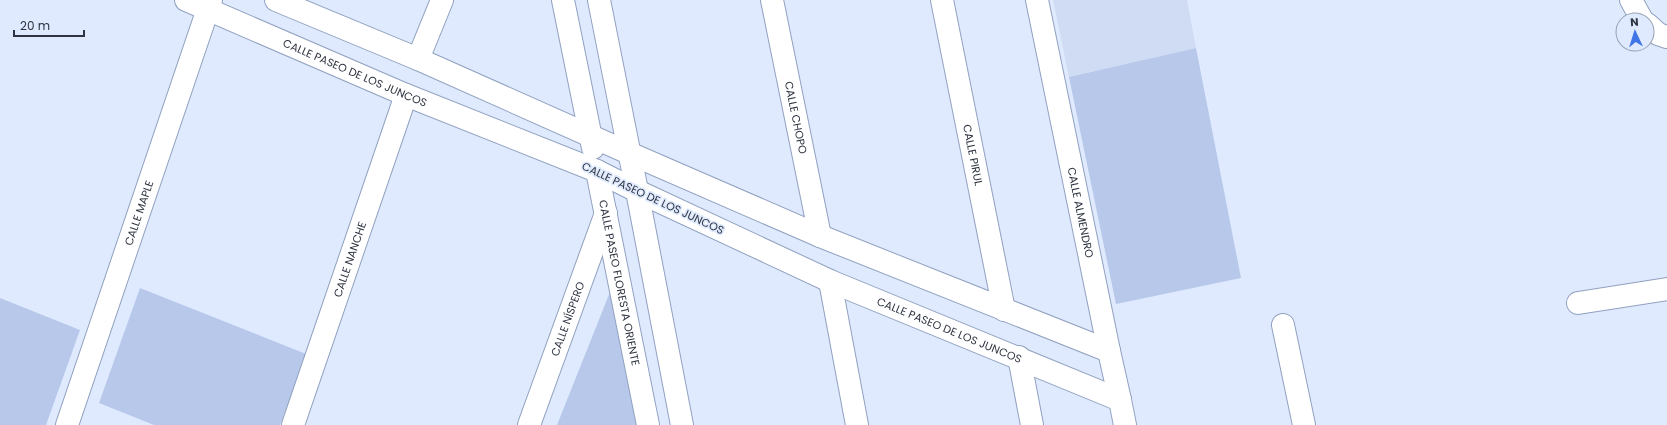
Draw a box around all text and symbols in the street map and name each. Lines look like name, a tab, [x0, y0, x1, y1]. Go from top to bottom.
scale bar	[14, 12, 84, 38]
north arrow	[1615, 12, 1655, 52]
text: N	[1630, 14, 1639, 30]
text: 20 m	[20, 17, 50, 34]
street label: CALLE PASEO DE LOS JUNCOS	[280, 35, 429, 111]
street label: CALLE CHOPO	[781, 80, 811, 156]
street label: CALLE PIRUL	[959, 123, 987, 187]
street label: CALLE PASEO DE LOS JUNCOS	[579, 158, 727, 238]
street label: CALLE ALMENDRO	[1063, 166, 1098, 260]
street label: CALLE MAPLE	[120, 178, 157, 247]
street label: CALLE PASEO FLORESTA ORIENTE	[595, 198, 644, 367]
street label: CALLE NANCHE	[329, 220, 370, 299]
street label: CALLE NÍSPERO	[547, 279, 589, 358]
street label: CALLE PASEO DE LOS JUNCOS	[874, 293, 1024, 367]

